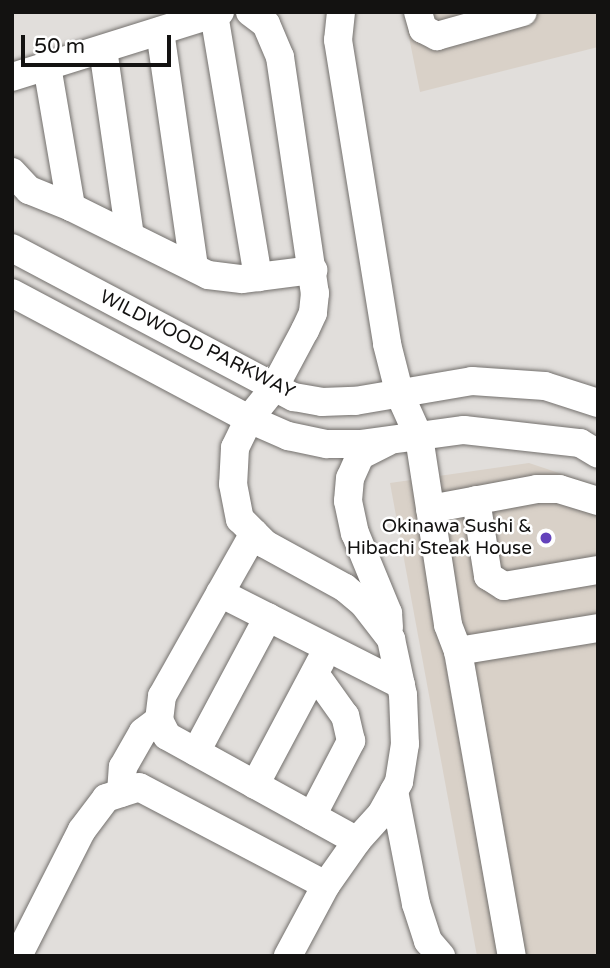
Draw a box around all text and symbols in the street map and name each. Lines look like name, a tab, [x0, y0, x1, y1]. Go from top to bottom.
scale bar	[24, 21, 175, 65]
text: 50 m	[34, 34, 85, 59]
street label: WILDWOOD PARKWAY	[96, 286, 298, 404]
place label: Okinawa Sushi & Hibachi Steak House	[347, 516, 532, 560]
marker: Okinawa Sushi & Hibachi Steak House	[538, 530, 554, 546]

